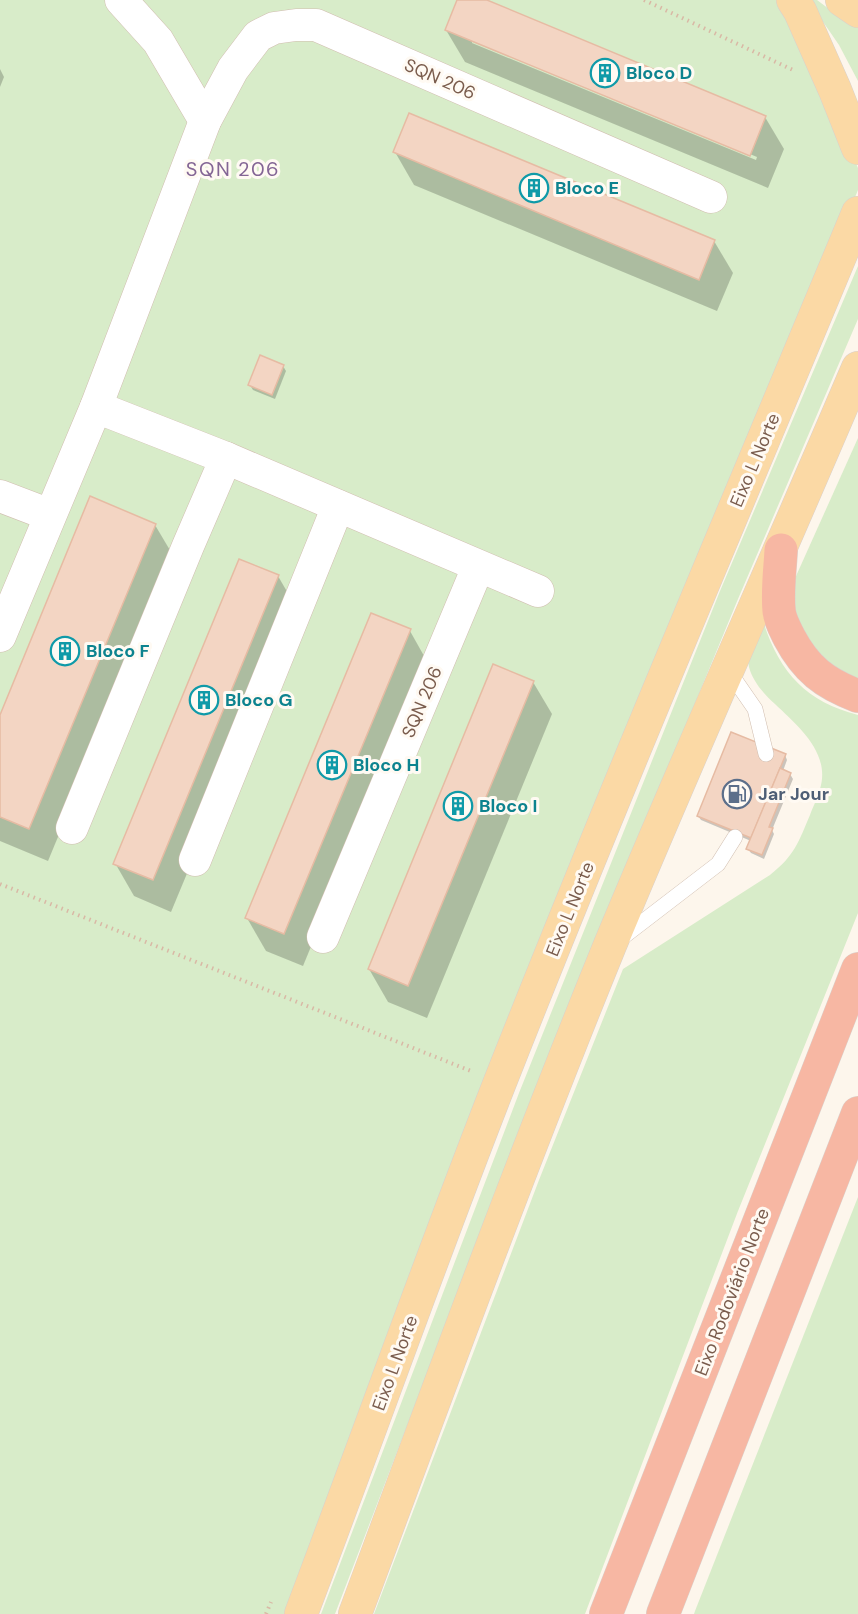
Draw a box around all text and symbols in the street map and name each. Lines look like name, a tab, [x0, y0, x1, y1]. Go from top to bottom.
street label: SQN 206	[401, 53, 479, 105]
building icon: Bloco D	[589, 57, 621, 89]
place label: Bloco D	[626, 61, 692, 85]
district label: SQN 206	[186, 156, 280, 182]
building icon: Bloco E	[518, 172, 550, 204]
place label: Bloco E	[555, 176, 619, 200]
street label: Eixo L Norte	[724, 409, 786, 511]
building icon: Bloco F	[49, 635, 81, 667]
place label: Bloco F	[86, 639, 149, 663]
street label: SQN 206	[396, 663, 448, 741]
building icon: Bloco G	[188, 684, 220, 716]
place label: Bloco G	[225, 688, 292, 712]
building icon: Bloco H	[316, 749, 348, 781]
place label: Bloco H	[353, 753, 419, 777]
fuel station icon: Jar Jour	[721, 778, 753, 810]
place label: Jar Jour	[758, 782, 829, 806]
building icon: Bloco I	[442, 790, 474, 822]
place label: Bloco I	[479, 794, 537, 818]
street label: Eixo L Norte	[540, 858, 600, 960]
street label: Eixo Rodoviário Norte	[689, 1205, 775, 1379]
street label: Eixo L Norte	[367, 1312, 423, 1414]

